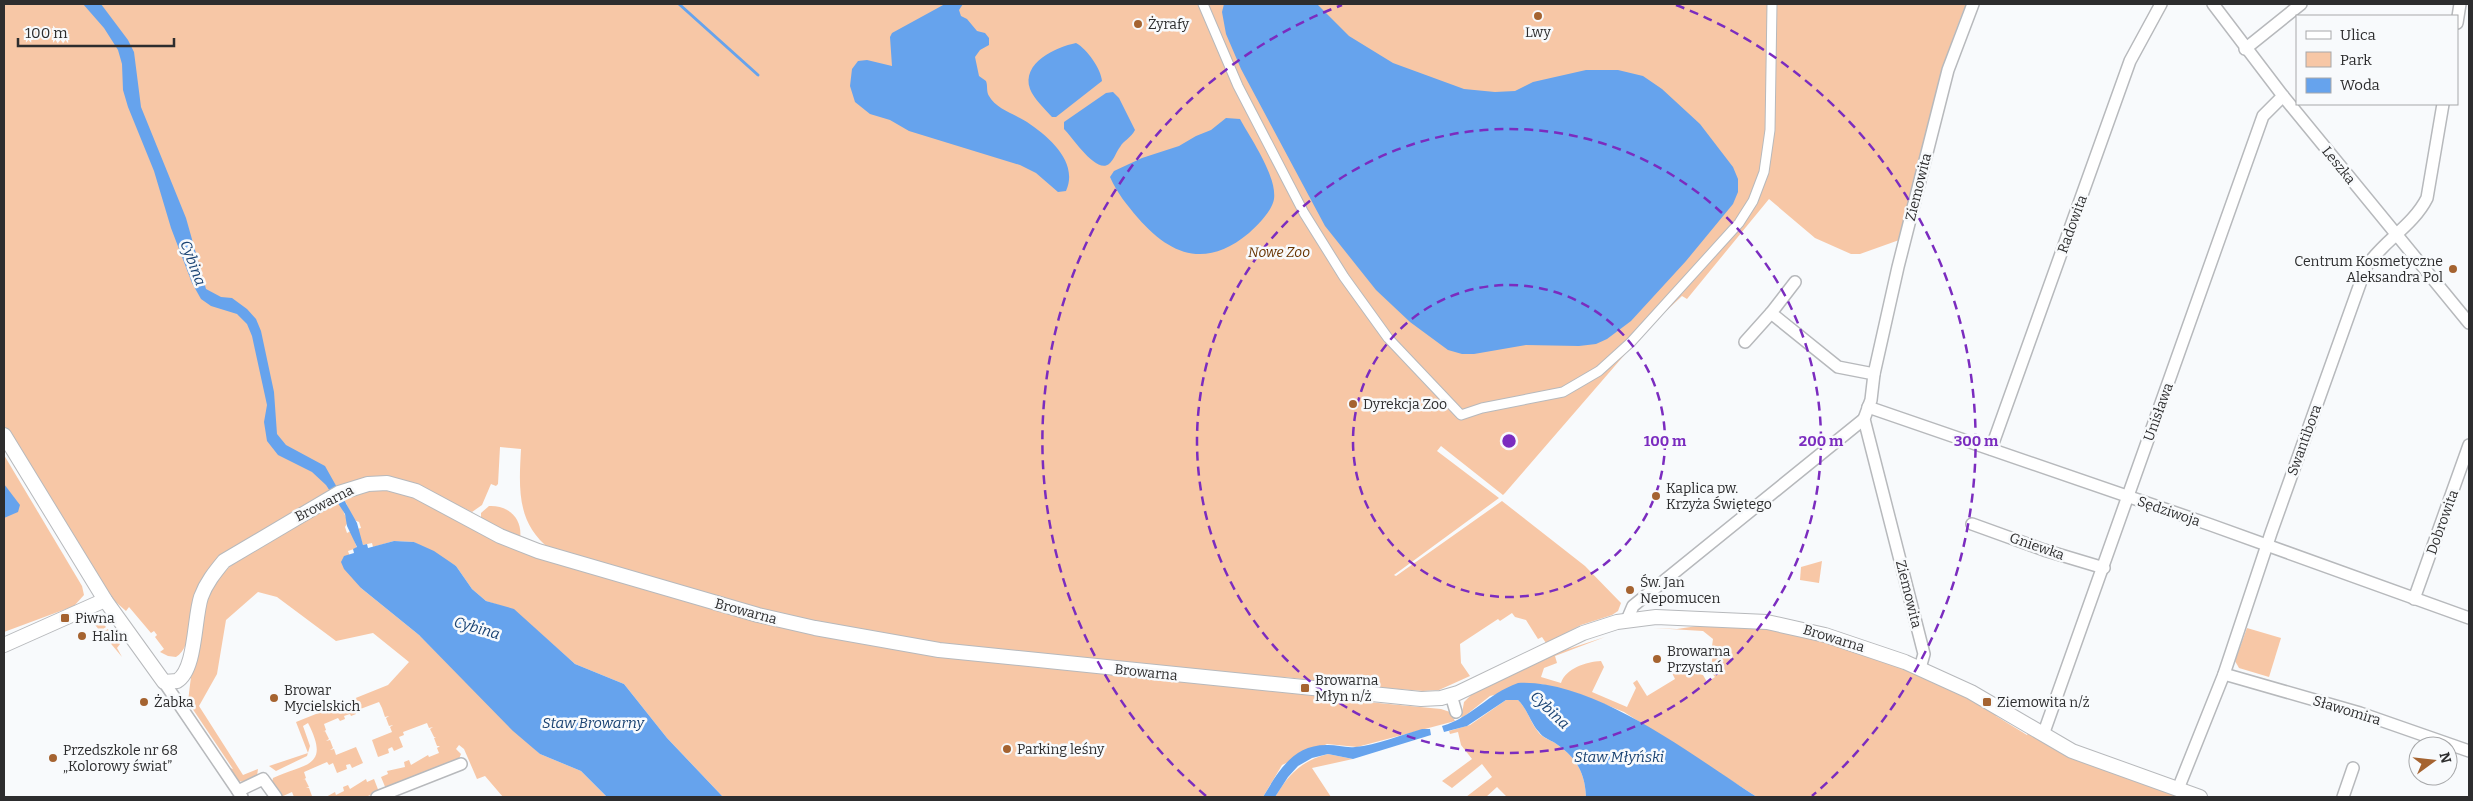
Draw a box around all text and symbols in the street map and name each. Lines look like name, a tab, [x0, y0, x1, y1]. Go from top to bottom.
marker: Lwy	[1532, 10, 1544, 22]
scale bar	[18, 15, 174, 47]
legend	[2296, 15, 2458, 105]
place label: Żyrafy	[1148, 16, 1190, 33]
marker: Żyrafy	[1132, 18, 1144, 30]
text: 100 m	[25, 24, 68, 42]
place label: Lwy	[1525, 24, 1552, 41]
text: Ulica	[2340, 26, 2376, 44]
text: Park	[2340, 51, 2372, 69]
text: Woda	[2340, 76, 2380, 94]
street label: Leszka	[2318, 143, 2359, 188]
street label: Ziemowita	[1902, 151, 1935, 223]
street label: Radowita	[2054, 192, 2091, 256]
water label: Cybina	[176, 238, 210, 288]
park label: Nowe Zoo	[1248, 244, 1310, 261]
place label: Centrum Kosmetyczne Aleksandra Pol	[2294, 253, 2443, 286]
marker: Centrum Kosmetyczne Aleksandra Pol	[2447, 263, 2459, 275]
street label: Unisława	[2140, 380, 2177, 444]
place label: Dyrekcja Zoo	[1363, 396, 1447, 413]
marker: Dyrekcja Zoo	[1347, 398, 1359, 410]
street label: Swantibora	[2284, 402, 2325, 478]
centre of rings	[1500, 432, 1518, 450]
text: 100 m	[1644, 432, 1687, 450]
text: 200 m	[1799, 432, 1844, 450]
text: 300 m	[1954, 432, 1999, 450]
place label: Kaplica pw. Krzyża Świętego	[1666, 480, 1772, 513]
street label: Browarna	[292, 481, 357, 525]
street label: Dobrowita	[2423, 487, 2462, 557]
marker: Kaplica pw. Krzyża Świętego	[1650, 490, 1662, 502]
street label: Sędziwoja	[2135, 493, 2203, 530]
street label: Gniewka	[2007, 529, 2067, 564]
street label: Ziemowita	[1892, 558, 1925, 630]
place label: Św. Jan Nepomucen	[1640, 573, 1721, 607]
marker: Św. Jan Nepomucen	[1624, 584, 1636, 596]
street label: Browarna	[713, 595, 779, 628]
place label: Piwna	[75, 610, 115, 627]
marker: Piwna	[59, 612, 71, 624]
water label: Cybina	[452, 613, 502, 643]
street label: Browarna	[1801, 621, 1867, 656]
place label: Halin	[92, 628, 128, 645]
marker: Halin	[76, 630, 88, 642]
place label: Browarna Przystań	[1667, 643, 1731, 676]
marker: Browarna Przystań	[1651, 653, 1663, 665]
street label: Browarna	[1113, 661, 1179, 684]
place label: Browarna Młyn n/ż	[1315, 672, 1379, 705]
place label: Browar Mycielskich	[284, 682, 361, 715]
marker: Browarna Młyn n/ż	[1299, 682, 1311, 694]
water label: Cybina	[1527, 687, 1573, 733]
marker: Browar Mycielskich	[268, 692, 280, 704]
street label: Sławomira	[2311, 692, 2383, 729]
place label: Żabka	[154, 694, 194, 711]
place label: Ziemowita n/ż	[1997, 694, 2090, 711]
marker: Żabka	[138, 696, 150, 708]
marker: Ziemowita n/ż	[1981, 696, 1993, 708]
water label: Staw Browarny	[542, 714, 645, 732]
north arrow	[2408, 736, 2458, 786]
place label: Parking leśny	[1017, 741, 1105, 758]
place label: Przedszkole nr 68 „Kolorowy świat”	[63, 742, 178, 775]
marker: Parking leśny	[1001, 743, 1013, 755]
water label: Staw Młyński	[1574, 748, 1664, 766]
text: N	[2435, 750, 2455, 765]
marker: Przedszkole nr 68 „Kolorowy świat”	[47, 752, 59, 764]

